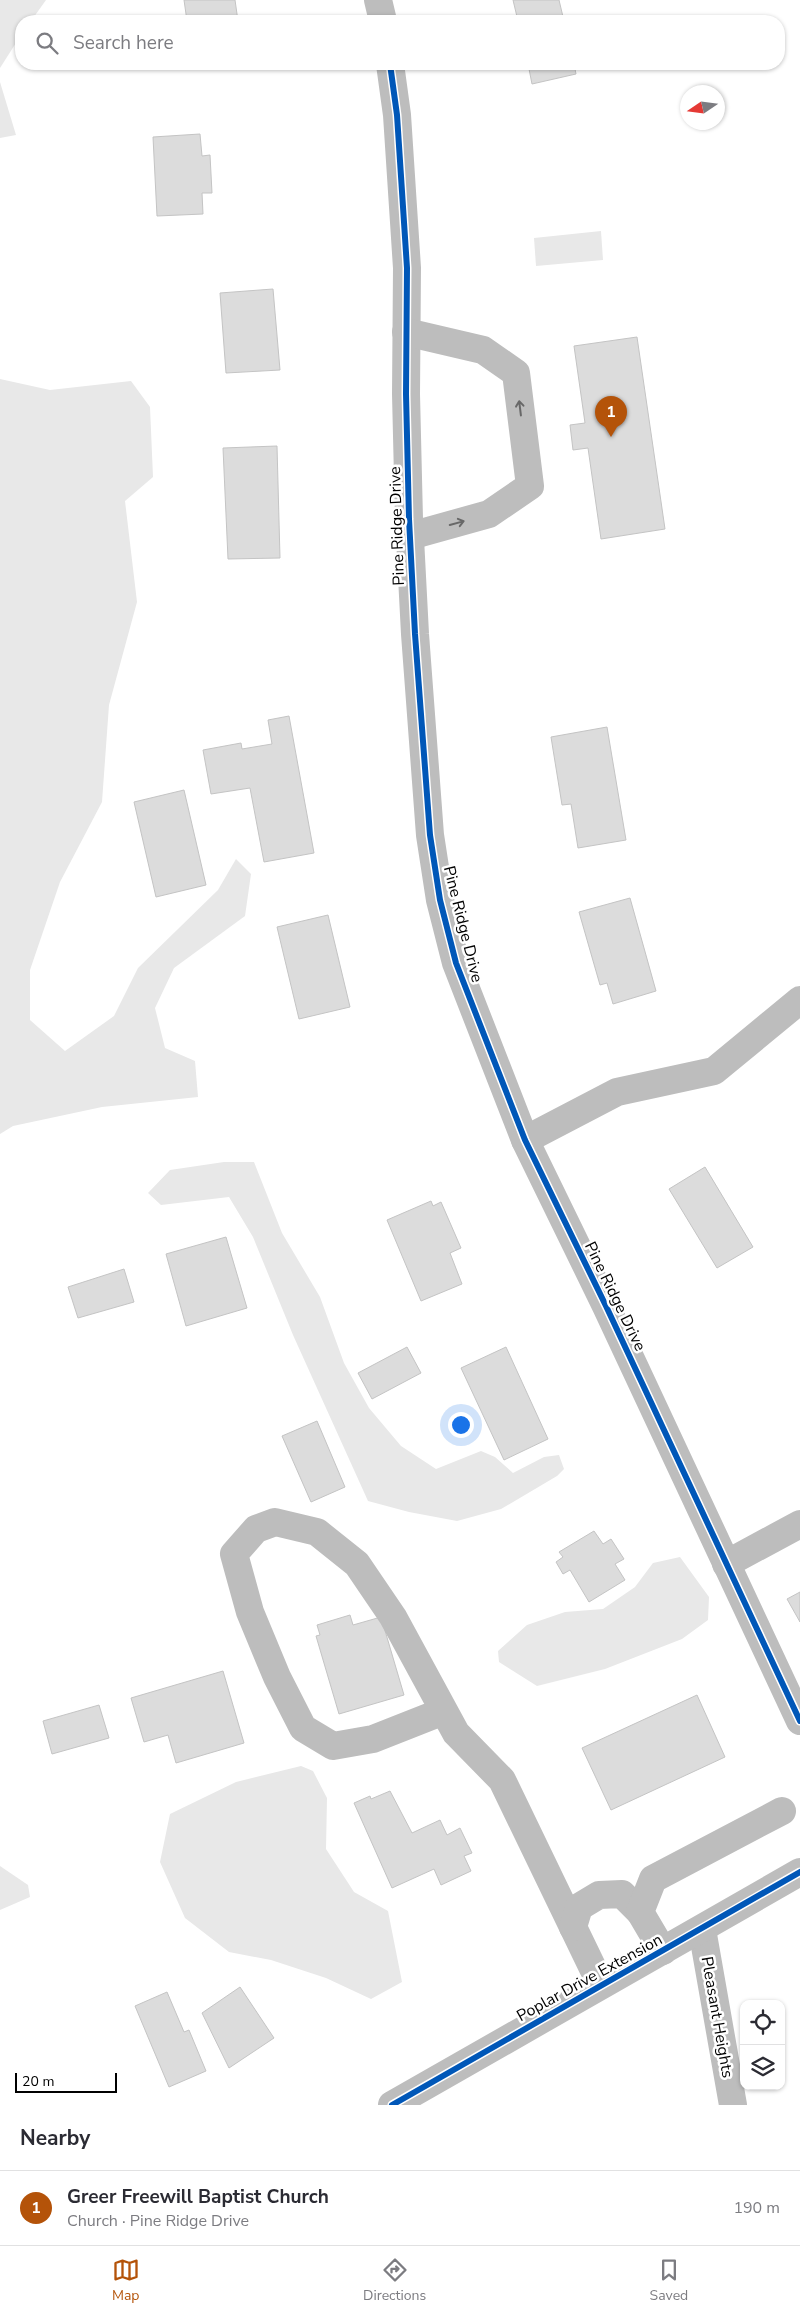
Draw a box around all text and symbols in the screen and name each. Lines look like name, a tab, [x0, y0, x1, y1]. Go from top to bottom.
search box	[15, 15, 785, 70]
icon: search	[33, 29, 61, 57]
text: Search here	[73, 30, 174, 56]
north arrow	[680, 85, 725, 130]
pin: 1	[595, 396, 627, 437]
one-way arrow	[515, 400, 525, 416]
street label: Pine Ridge Drive	[384, 466, 410, 586]
one-way arrow	[448, 518, 464, 527]
street label: Pine Ridge Drive	[438, 864, 488, 985]
street label: Pine Ridge Drive	[579, 1238, 651, 1355]
your location	[448, 1412, 474, 1438]
street label: Poplar Drive Extension	[513, 1929, 666, 2027]
street label: Pleasant Heights	[696, 1955, 739, 2080]
map controls	[740, 2000, 785, 2090]
button: locate	[740, 2000, 785, 2045]
button: layers	[740, 2045, 785, 2090]
scale bar	[15, 2070, 118, 2093]
text: 20 m	[22, 2072, 54, 2091]
text: Nearby	[20, 2124, 90, 2152]
text: Greer Freewill Baptist Church	[67, 2184, 329, 2210]
text: 1	[31, 2197, 41, 2219]
text: 190 m	[733, 2197, 780, 2219]
text: Church · Pine Ridge Drive	[67, 2210, 249, 2232]
tab: Map	[112, 2256, 140, 2305]
tab: Directions	[363, 2256, 426, 2305]
tab: Saved	[650, 2256, 688, 2305]

